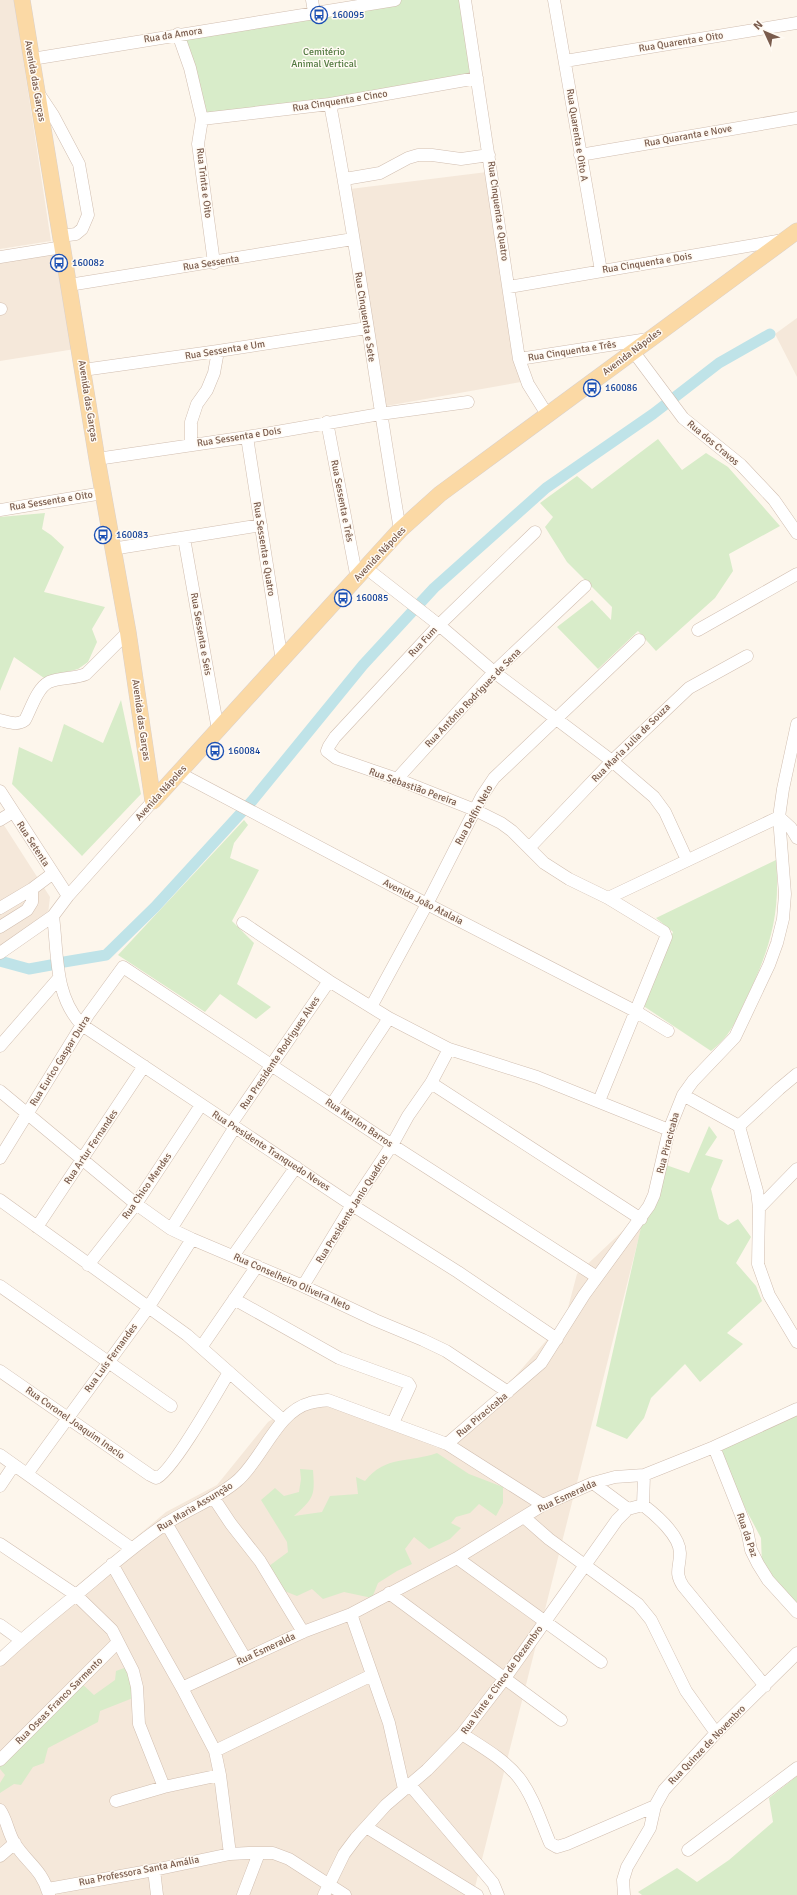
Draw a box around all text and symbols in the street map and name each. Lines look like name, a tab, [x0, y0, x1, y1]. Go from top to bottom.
bus stop icon: 160095	[309, 5, 329, 25]
place label: 160095	[332, 9, 364, 21]
north arrow	[745, 12, 785, 52]
text: N	[751, 18, 766, 33]
street label: Rua da Amora	[143, 24, 203, 46]
street label: Rua Quarenta e Oito	[638, 29, 724, 55]
street label: Avenida das Garças	[22, 39, 48, 123]
park label: Cemitério Animal Vertical	[291, 46, 357, 70]
street label: Rua Cinquenta e Cinco	[292, 88, 388, 114]
street label: Rua Quarenta e Oito A	[564, 88, 590, 182]
street label: Rua Quaranta e Nove	[643, 122, 733, 150]
street label: Rua Trinta e Oito	[194, 147, 214, 219]
street label: Rua Cinquenta e Quatro	[485, 160, 511, 262]
street label: Rua Cinquenta e Dois	[601, 250, 693, 276]
bus stop icon: 160082	[49, 253, 69, 273]
street label: Rua Sessenta	[182, 253, 240, 273]
place label: 160082	[72, 257, 104, 269]
street label: Rua Cinquenta e Sete	[352, 271, 378, 363]
street label: Avenida Nápoles	[600, 326, 664, 378]
street label: Rua Sessenta e Um	[184, 338, 266, 362]
street label: Rua Cinquenta e Três	[527, 338, 618, 364]
street label: Avenida das Garças	[76, 359, 100, 443]
bus stop icon: 160086	[582, 378, 602, 398]
place label: 160086	[605, 382, 637, 394]
street label: Rua dos Cravos	[685, 418, 742, 469]
street label: Rua Sessenta e Dois	[196, 424, 283, 450]
street label: Rua Sessenta e Três	[328, 459, 356, 544]
street label: Rua Sessenta e Oito	[8, 488, 94, 514]
street label: Rua Sessenta e Quatro	[251, 501, 277, 597]
street label: Avenida Nápoles	[352, 524, 409, 584]
bus stop icon: 160083	[93, 525, 113, 545]
place label: 160083	[116, 529, 148, 541]
bus stop icon: 160085	[333, 588, 353, 608]
street label: Rua Sessenta e Seis	[188, 592, 214, 677]
place label: 160085	[356, 592, 388, 604]
street label: Rua Fum	[406, 624, 440, 660]
street label: Rua Antônio Rodrigues de Sena	[422, 646, 524, 750]
street label: Avenida das Garças	[129, 678, 153, 762]
street label: Rua Maria Julia de Souza	[589, 701, 673, 785]
bus stop icon: 160084	[205, 741, 225, 761]
place label: 160084	[228, 745, 261, 757]
street label: Avenida Nápoles	[133, 762, 190, 823]
street label: Rua Sebastião Pereira	[367, 765, 459, 809]
street label: Rua Delfin Neto	[453, 783, 495, 847]
street label: Rua Setenta	[14, 819, 52, 869]
street label: Avenida João Atalaia	[381, 877, 465, 927]
street label: Rua Presidente Rodrigues Alves	[238, 994, 323, 1112]
street label: Rua Eurico Gaspar Dutra	[27, 1014, 93, 1108]
street label: Rua Marlon Barros	[323, 1096, 396, 1150]
street label: Rua Artur Fernandes	[62, 1107, 121, 1187]
street label: Rua Presidente Tranquedo Neves	[210, 1108, 333, 1194]
street label: Rua Piracicaba	[654, 1111, 682, 1175]
street label: Rua Chico Mendes	[120, 1150, 175, 1221]
street label: Rua Presidente Janio Quadros	[313, 1152, 391, 1266]
street label: Rua Conselheiro Oliveira Neto	[232, 1251, 352, 1313]
street label: Rua Luís Fernandes	[82, 1321, 140, 1395]
street label: Rua Coronel Joaquim Inacio	[23, 1384, 127, 1462]
street label: Rua Piracicaba	[454, 1390, 510, 1440]
street label: Rua Esmeralda	[536, 1477, 598, 1515]
street label: Rua Maria Assunção	[155, 1480, 235, 1534]
street label: Rua da Paz	[734, 1511, 760, 1559]
street label: Rua Vinte e Cinco de Dezembro	[458, 1623, 546, 1737]
street label: Rua Esmeralda	[235, 1630, 297, 1668]
street label: Rua Oseas Franco Sarmento	[13, 1655, 105, 1747]
street label: Rua Quinze de Novembro	[666, 1703, 748, 1787]
street label: Rua Professora Santa Amália	[78, 1853, 200, 1889]

